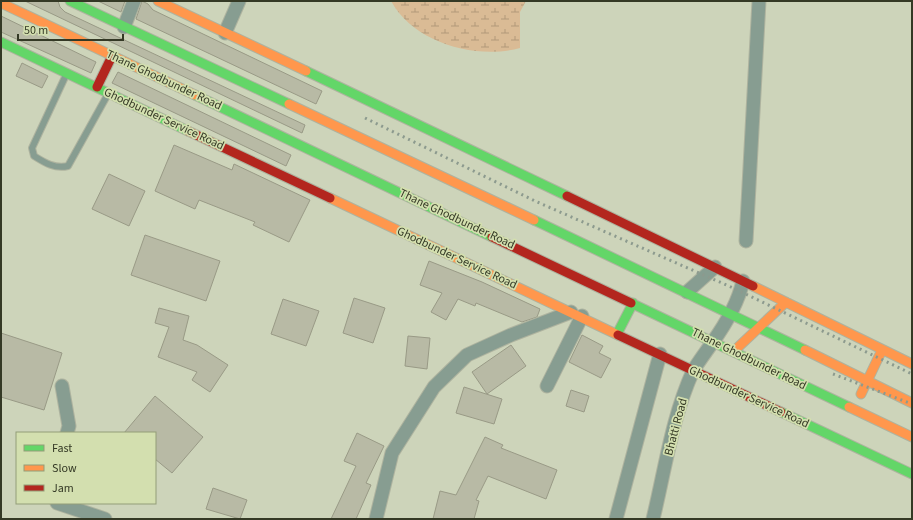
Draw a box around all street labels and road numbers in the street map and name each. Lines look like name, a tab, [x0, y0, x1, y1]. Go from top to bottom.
street label: Thane Ghodbunder Road	[103, 46, 225, 114]
street label: Ghodbunder Service Road	[101, 84, 227, 154]
street label: Thane Ghodbunder Road	[396, 185, 518, 253]
street label: Ghodbunder Service Road	[394, 223, 520, 293]
street label: Thane Ghodbunder Road	[689, 324, 809, 394]
street label: Ghodbunder Service Road	[686, 362, 812, 432]
street label: Bhatti Road	[660, 397, 692, 457]

